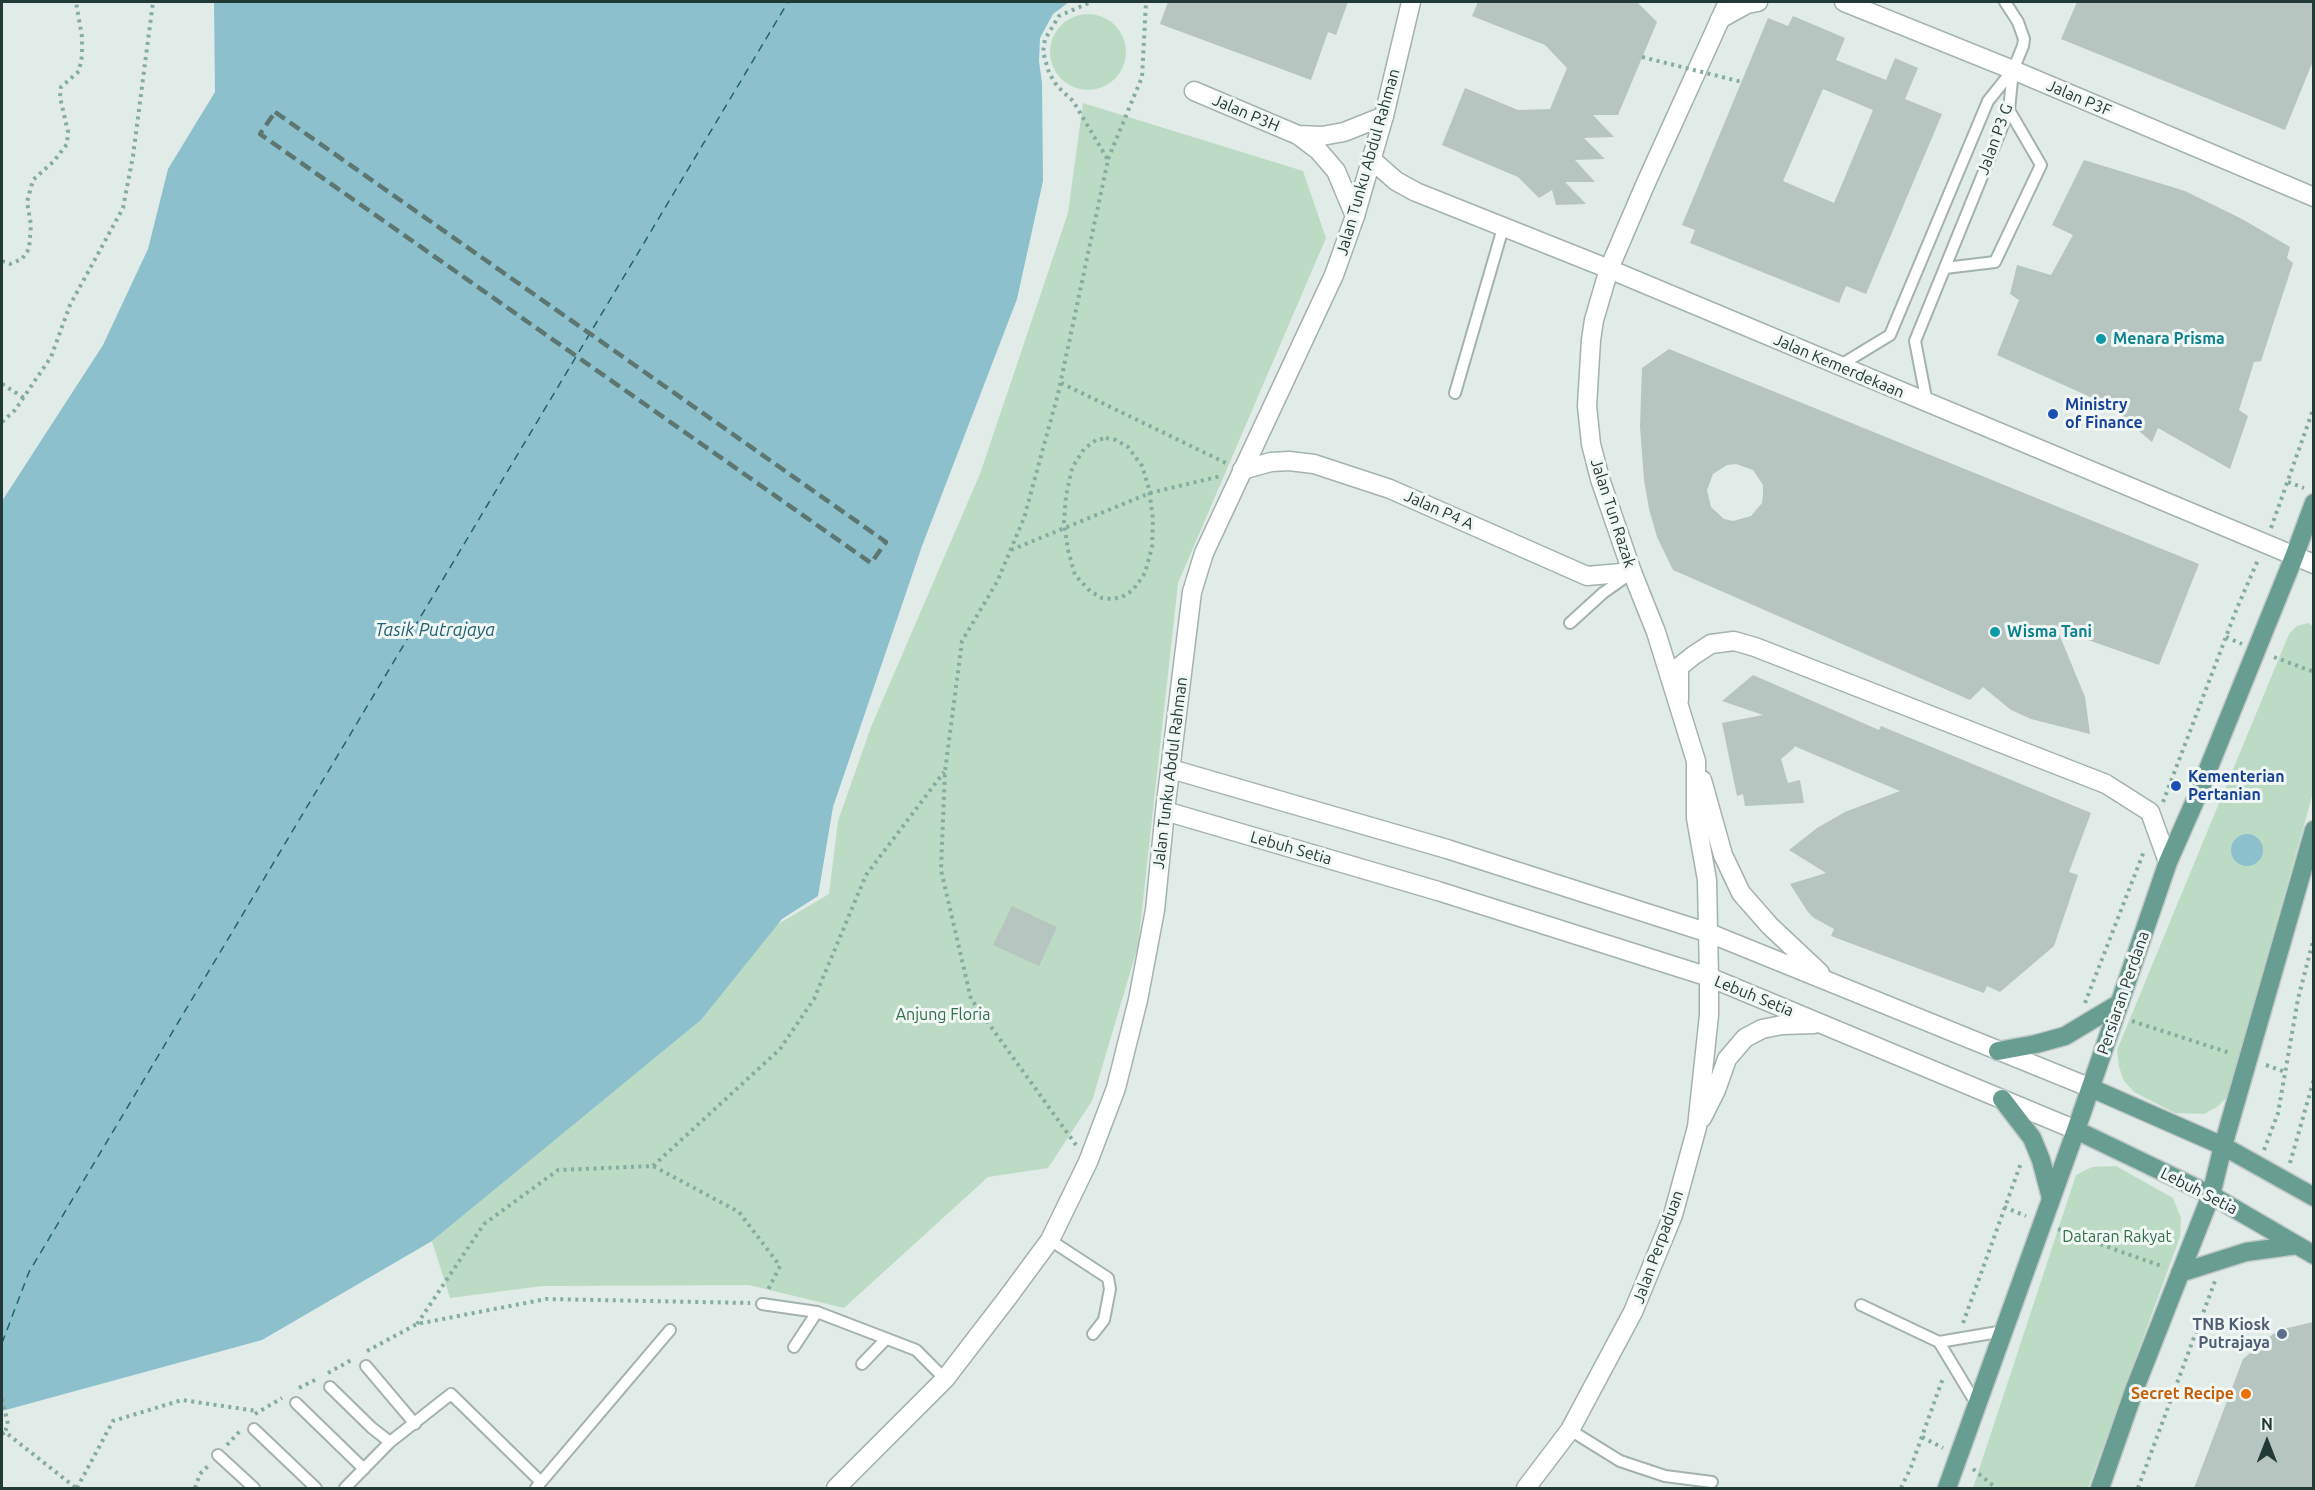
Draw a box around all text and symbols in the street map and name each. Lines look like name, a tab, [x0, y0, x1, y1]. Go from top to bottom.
street label: Jalan Tunku Abdul Rahman	[1332, 66, 1404, 258]
street label: Jalan P3F	[2044, 76, 2114, 120]
street label: Jalan P3H	[1210, 90, 1282, 136]
street label: Jalan P3 G	[1973, 101, 2017, 177]
place label: Menara Prisma	[2113, 329, 2225, 349]
street label: Jalan Kemerdekaan	[1771, 330, 1907, 402]
marker: Menara Prisma	[2094, 332, 2108, 346]
place label: Ministry of Finance	[2065, 395, 2143, 433]
marker: Ministry of Finance	[2046, 407, 2060, 421]
street label: Jalan Tun Razak	[1586, 456, 1640, 570]
street label: Jalan P4 A	[1401, 486, 1477, 534]
water label: Tasik Putrajaya	[375, 619, 495, 641]
place label: Wisma Tani	[2007, 622, 2092, 642]
marker: Wisma Tani	[1988, 625, 2002, 639]
street label: Jalan Tunku Abdul Rahman	[1149, 676, 1191, 870]
place label: Kementerian Pertanian	[2188, 767, 2285, 805]
marker: Kementerian Pertanian	[2169, 779, 2183, 793]
street label: Lebuh Setia	[1248, 827, 1334, 869]
street label: Persiaran Perdana	[2093, 929, 2153, 1057]
street label: Lebuh Setia	[1712, 971, 1796, 1021]
park label: Anjung Floria	[896, 1005, 990, 1025]
street label: Lebuh Setia	[2157, 1163, 2241, 1219]
street label: Jalan Perpaduan	[1629, 1188, 1687, 1306]
park label: Dataran Rakyat	[2062, 1227, 2172, 1247]
place label: TNB Kiosk Putrajaya	[2193, 1315, 2270, 1353]
marker: TNB Kiosk Putrajaya	[2275, 1327, 2289, 1341]
place label: Secret Recipe	[2131, 1384, 2234, 1404]
marker: Secret Recipe	[2239, 1387, 2253, 1401]
north arrow	[2237, 1412, 2297, 1472]
text: N	[2261, 1415, 2273, 1433]

